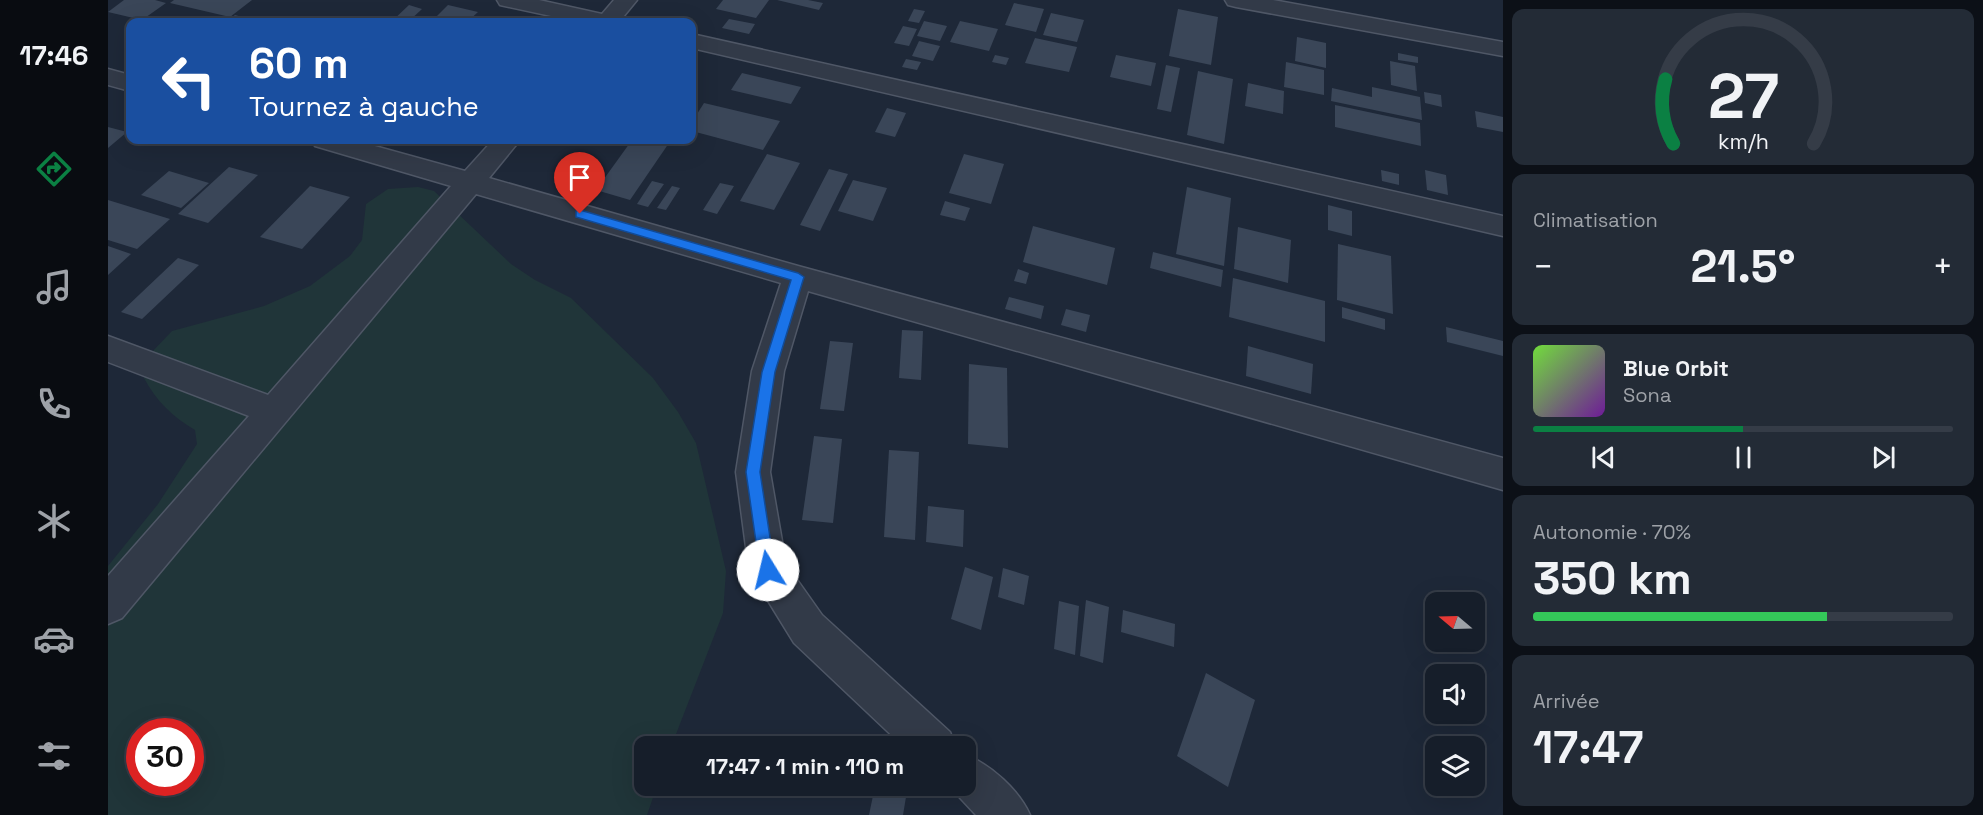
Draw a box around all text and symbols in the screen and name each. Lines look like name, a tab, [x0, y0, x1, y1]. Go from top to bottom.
text: 60 m	[249, 37, 349, 90]
text: 17:46	[19, 38, 89, 73]
icon: left	[150, 42, 228, 120]
text: 27	[1707, 57, 1779, 136]
text: Tournez à gauche	[249, 89, 479, 124]
text: km/h	[1717, 128, 1769, 155]
icon: directions	[33, 148, 75, 190]
pin	[554, 152, 605, 214]
icon: arrive	[563, 161, 596, 194]
text: Climatisation	[1533, 207, 1658, 233]
text: 21.5°	[1690, 238, 1796, 295]
text: −	[1533, 246, 1553, 288]
text: +	[1933, 246, 1953, 288]
icon: music	[33, 266, 75, 308]
text: Blue Orbit	[1623, 354, 1729, 382]
text: Sona	[1623, 382, 1671, 408]
icon: phone	[33, 383, 75, 425]
icon: previous	[1587, 441, 1620, 474]
icon: pause	[1727, 441, 1760, 474]
icon: next	[1867, 441, 1900, 474]
icon: climate	[33, 500, 75, 542]
text: Autonomie · 70%	[1533, 519, 1691, 545]
position arrow	[736, 538, 800, 602]
text: 350 km	[1533, 550, 1692, 607]
north arrow	[1425, 592, 1485, 652]
map controls	[1425, 592, 1485, 796]
icon: car	[33, 618, 75, 660]
button: sound	[1425, 664, 1485, 724]
text: Arrivée	[1533, 688, 1600, 714]
speed limit sign: 30	[126, 718, 204, 796]
text: 17:47	[1533, 719, 1643, 776]
icon: filters	[33, 735, 75, 777]
button: layers	[1425, 736, 1485, 796]
text: 17:47 · 1 min · 110 m	[706, 752, 904, 780]

